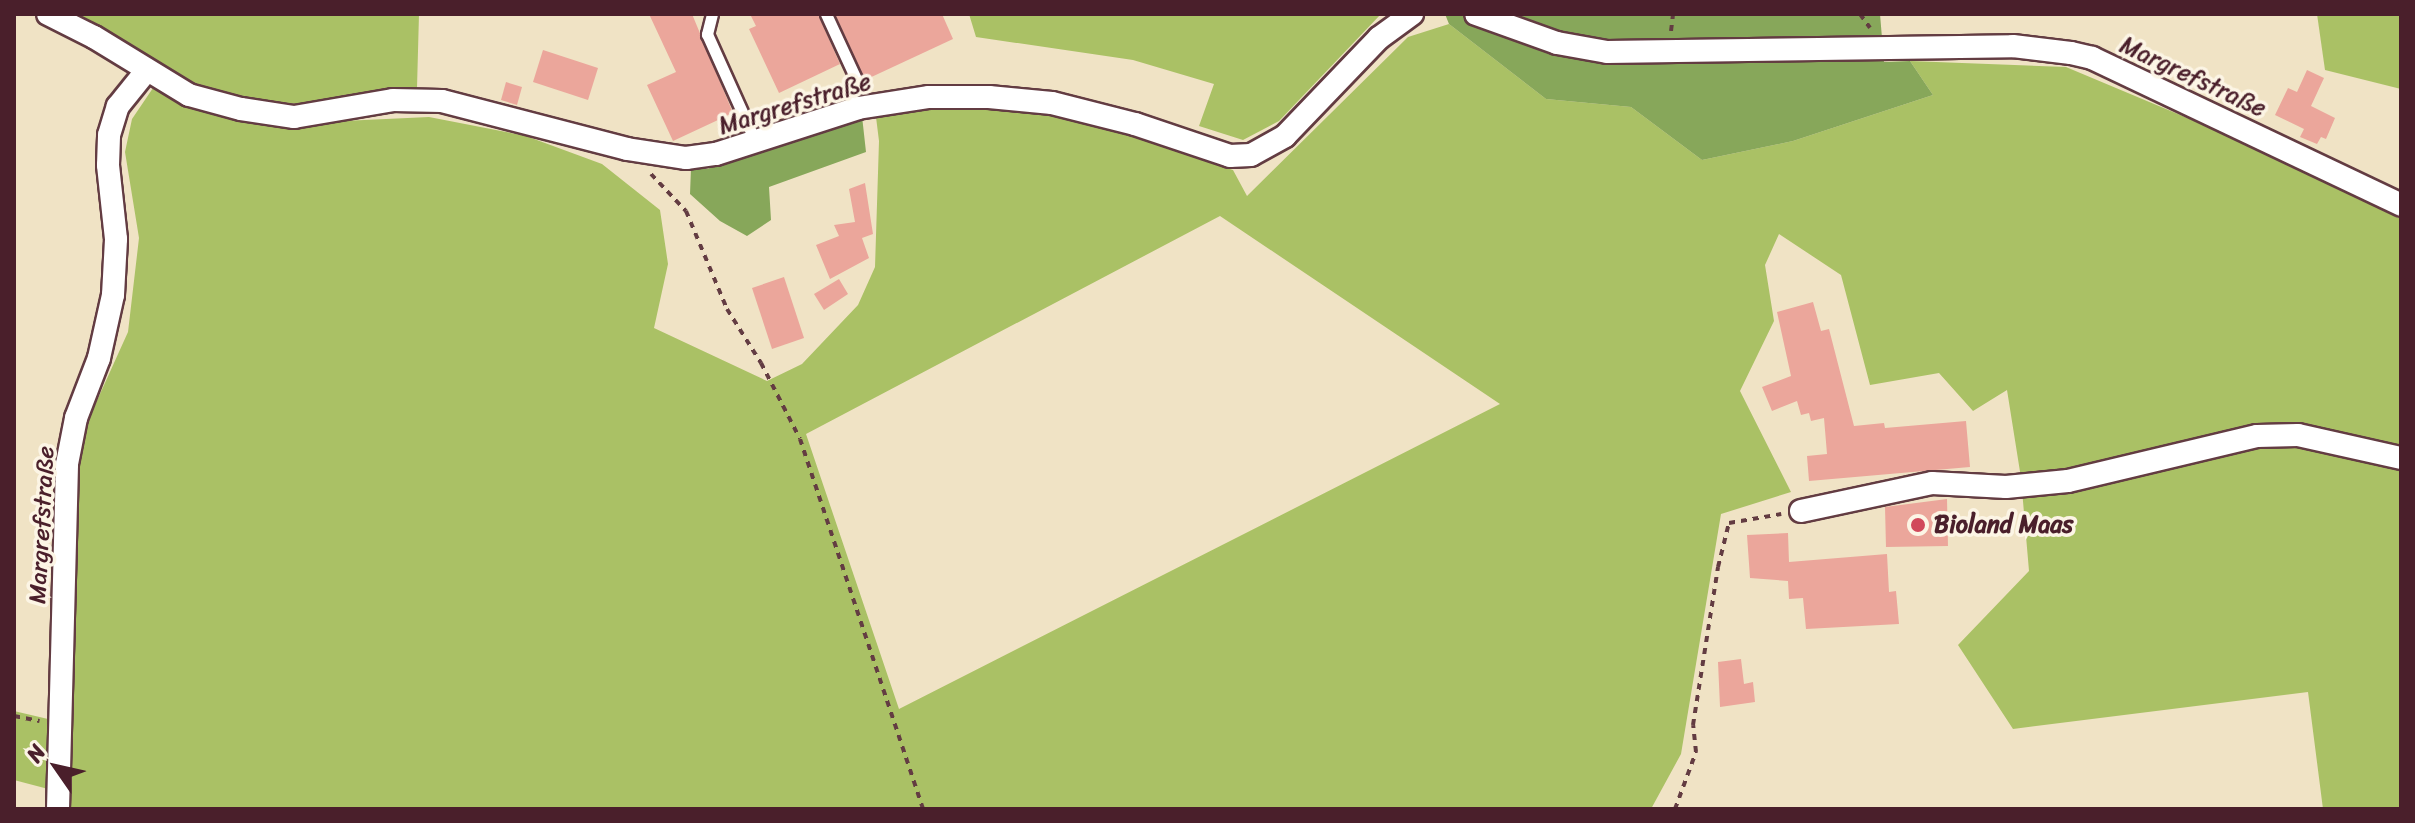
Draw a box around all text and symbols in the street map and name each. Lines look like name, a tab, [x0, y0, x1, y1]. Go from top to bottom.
street label: Margrefstraße	[2115, 31, 2271, 123]
street label: Margrefstraße	[715, 67, 875, 141]
street label: Margrefstraße	[23, 445, 61, 605]
place label: Bioland Maas	[1934, 511, 2073, 539]
marker: Bioland Maas	[1909, 516, 1927, 534]
north arrow	[16, 727, 96, 807]
text: N	[15, 736, 56, 771]

